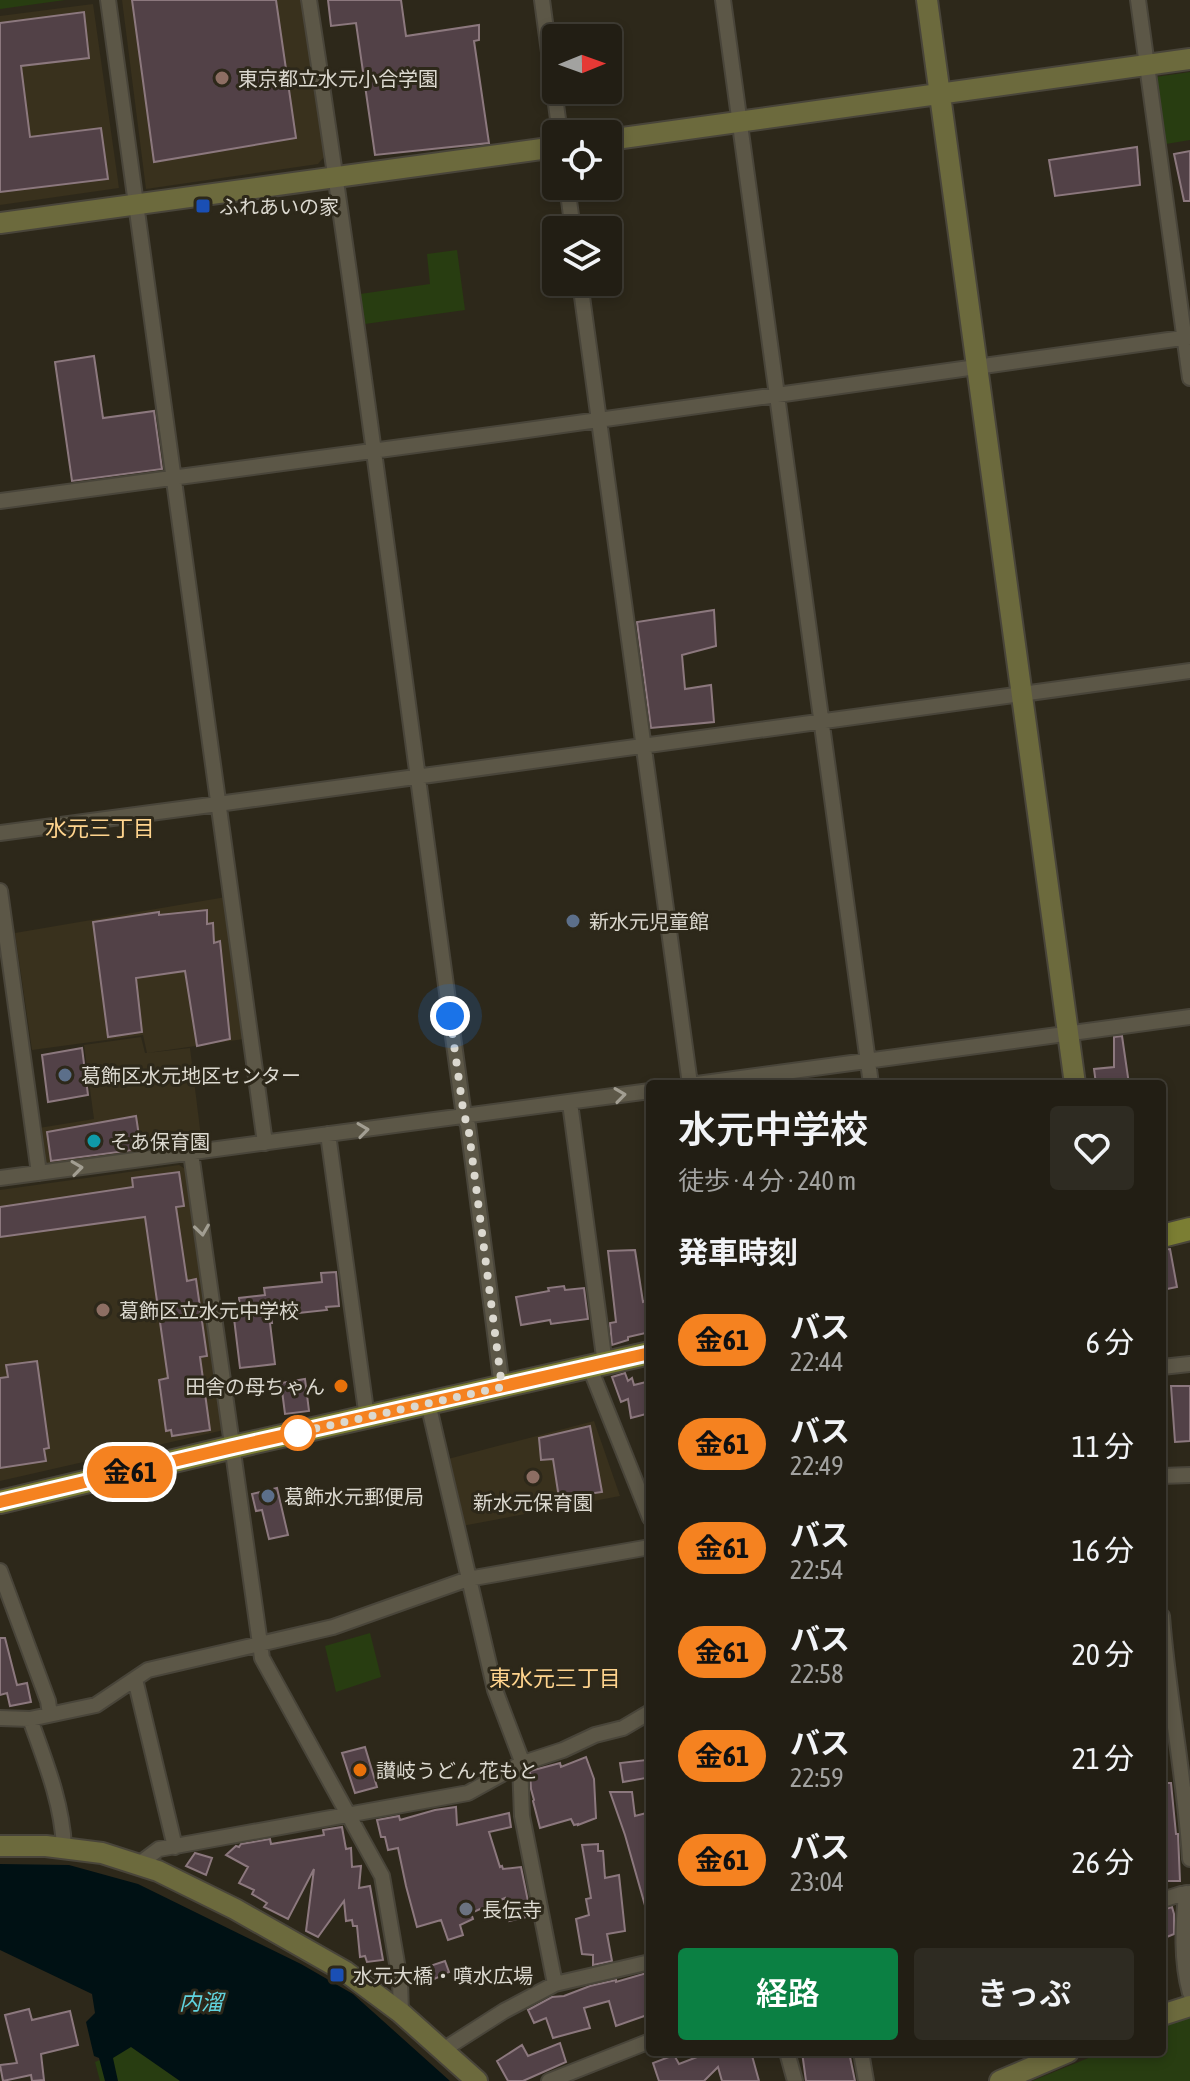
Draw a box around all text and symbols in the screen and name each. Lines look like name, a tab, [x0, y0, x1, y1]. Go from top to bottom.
north arrow	[542, 24, 622, 104]
map controls	[542, 24, 622, 296]
place label: 東京都立水元小合学園	[238, 67, 438, 90]
marker: 東京都立水元小合学園	[213, 69, 231, 87]
button: locate	[542, 120, 622, 200]
place label: ふれあいの家	[219, 195, 339, 218]
marker: ふれあいの家	[194, 197, 212, 215]
button: layers	[542, 216, 622, 296]
district label: 水元三丁目	[45, 815, 155, 841]
place label: 新水元児童館	[589, 910, 709, 933]
marker: 新水元児童館	[564, 912, 582, 930]
your location	[430, 996, 470, 1036]
place label: 葛飾区水元地区センター	[81, 1064, 301, 1087]
marker: 葛飾区水元地区センター	[56, 1066, 74, 1084]
one-way arrow	[614, 1087, 627, 1104]
button: heart	[1050, 1106, 1134, 1190]
text: 水元中学校	[678, 1108, 868, 1151]
one-way arrow	[357, 1121, 370, 1138]
place label: そあ保育園	[110, 1130, 210, 1153]
marker: そあ保育園	[85, 1132, 103, 1150]
one-way arrow	[70, 1160, 84, 1177]
text: 徒歩 · 4 分 · 240 m	[678, 1166, 856, 1196]
one-way arrow	[193, 1223, 210, 1237]
text: 発車時刻	[678, 1235, 798, 1269]
place label: 葛飾区立水元中学校	[119, 1299, 299, 1322]
marker: 葛飾区立水元中学校	[94, 1301, 112, 1319]
text: バス	[790, 1310, 850, 1344]
text: 金61	[695, 1324, 749, 1356]
text: 6 分	[1086, 1325, 1134, 1359]
text: 22:44	[790, 1347, 844, 1377]
place label: 田舎の母ちゃん	[185, 1375, 325, 1398]
marker: 田舎の母ちゃん	[332, 1377, 350, 1395]
text: バス	[790, 1414, 850, 1448]
unlabelled marker	[281, 1416, 315, 1450]
text: 金61	[695, 1428, 749, 1460]
text: 11 分	[1072, 1429, 1134, 1463]
line badge: 金61	[84, 1446, 176, 1498]
text: 22:49	[790, 1451, 844, 1481]
text: 金61	[103, 1456, 157, 1488]
marker: 新水元保育園	[524, 1468, 542, 1486]
place label: 葛飾水元郵便局	[284, 1485, 424, 1508]
marker: 葛飾水元郵便局	[259, 1487, 277, 1505]
place label: 新水元保育園	[473, 1491, 593, 1514]
text: バス	[790, 1518, 850, 1552]
text: 金61	[695, 1532, 749, 1564]
text: 16 分	[1072, 1533, 1134, 1567]
text: 22:54	[790, 1555, 844, 1585]
text: バス	[790, 1622, 850, 1656]
text: 金61	[695, 1636, 749, 1668]
text: 20 分	[1072, 1637, 1134, 1671]
text: 22:58	[790, 1659, 844, 1689]
district label: 東水元三丁目	[489, 1665, 621, 1691]
text: バス	[790, 1726, 850, 1760]
text: 金61	[695, 1740, 749, 1772]
text: 21 分	[1072, 1741, 1134, 1775]
place label: 讃岐うどん 花もと	[376, 1759, 538, 1782]
marker: 讃岐うどん 花もと	[351, 1761, 369, 1779]
text: 22:59	[790, 1763, 844, 1793]
text: バス	[790, 1830, 850, 1864]
text: 金61	[695, 1844, 749, 1876]
text: 26 分	[1072, 1845, 1134, 1879]
text: 23:04	[790, 1867, 844, 1897]
place label: 長伝寺	[482, 1898, 542, 1921]
marker: 長伝寺	[457, 1900, 475, 1918]
button: 経路	[678, 1948, 898, 2040]
button: きっぷ	[914, 1948, 1134, 2040]
place label: 水元大橋・噴水広場	[353, 1964, 533, 1987]
marker: 水元大橋・噴水広場	[328, 1966, 346, 1984]
water label: 内溜	[179, 1989, 226, 2015]

